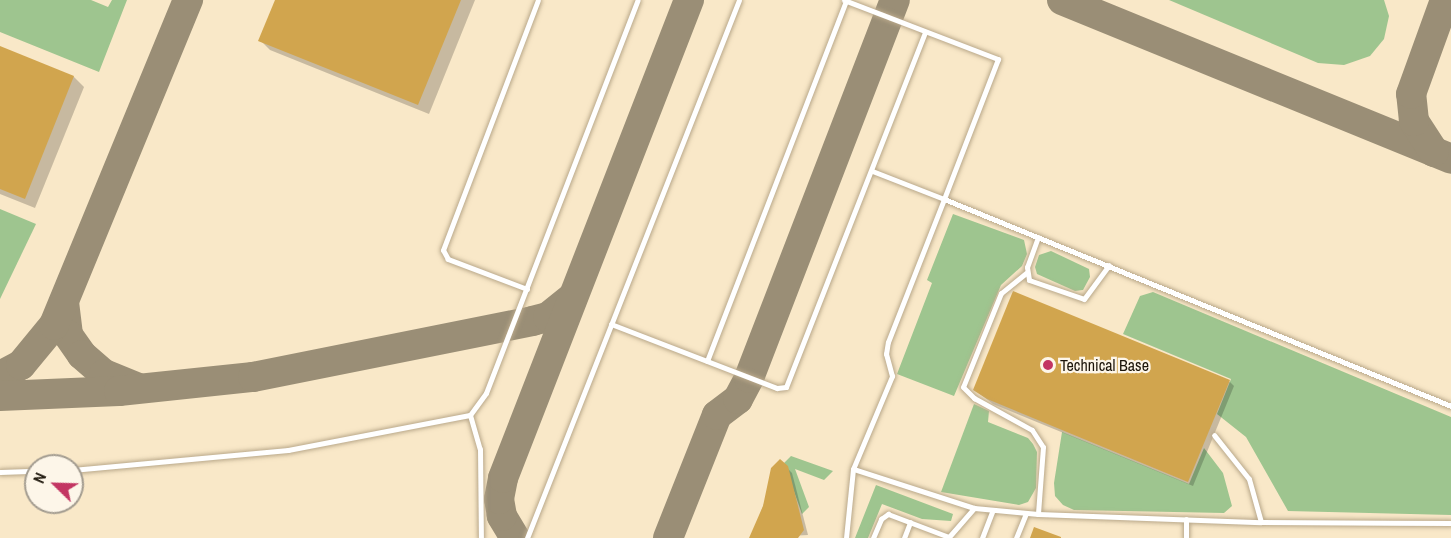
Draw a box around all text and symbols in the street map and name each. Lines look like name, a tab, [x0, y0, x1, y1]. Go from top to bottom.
place label: Technical Base	[1060, 355, 1149, 375]
marker: Technical Base	[1041, 358, 1055, 372]
north arrow	[24, 454, 84, 514]
text: N	[27, 469, 51, 486]

